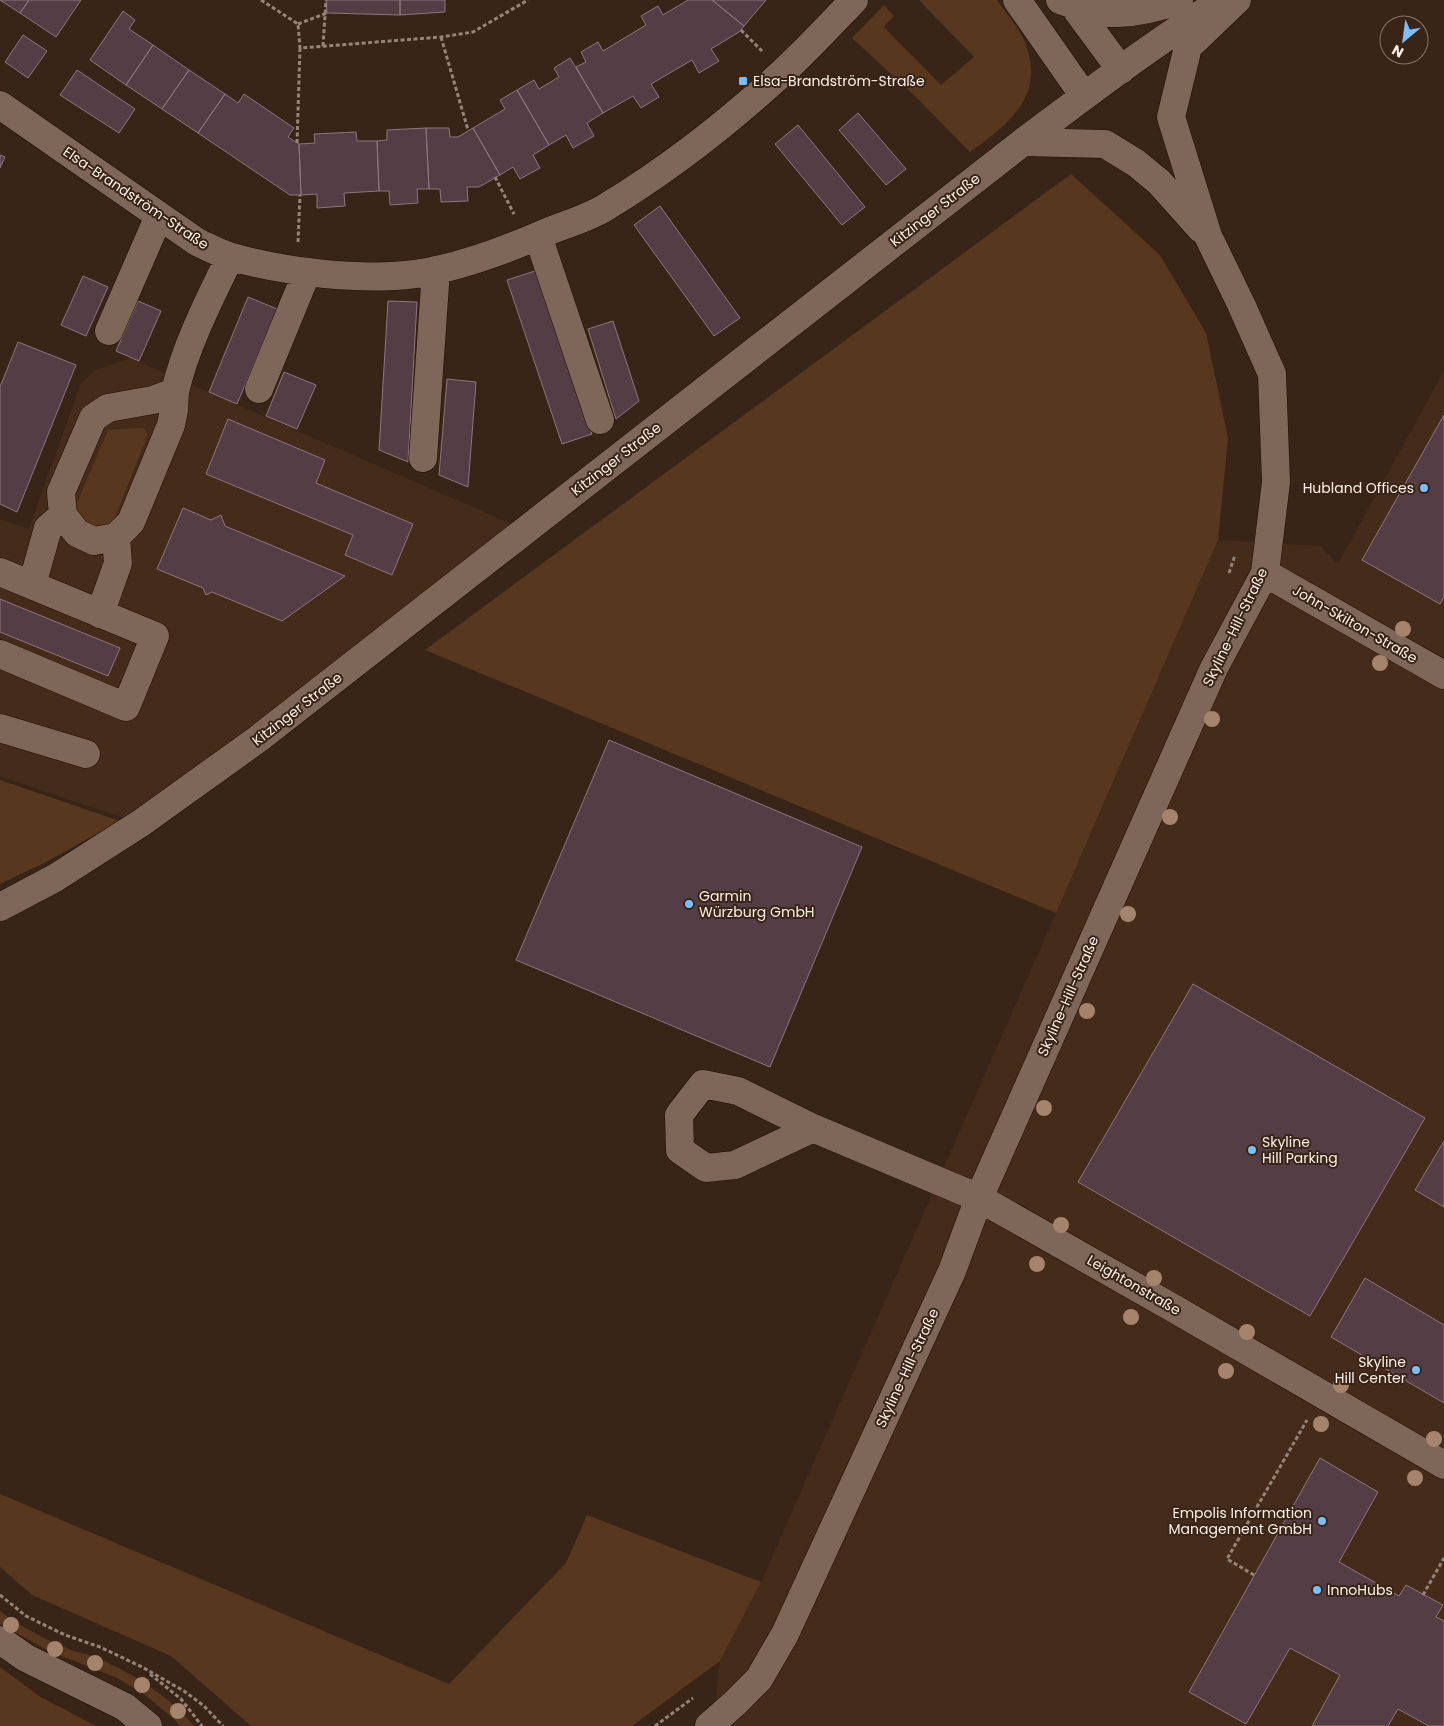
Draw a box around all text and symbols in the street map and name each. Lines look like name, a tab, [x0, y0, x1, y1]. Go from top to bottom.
north arrow	[1379, 15, 1429, 65]
text: N	[1388, 40, 1407, 63]
place label: Elsa-Brandström-Straße	[753, 71, 925, 91]
marker: Elsa-Brandström-Straße	[737, 75, 749, 87]
street label: Elsa-Brandström-Straße	[59, 142, 213, 254]
street label: Kitzinger Straße	[886, 168, 984, 251]
street label: Kitzinger Straße	[567, 417, 665, 500]
place label: Hubland Offices	[1303, 478, 1414, 498]
marker: Hubland Offices	[1418, 482, 1430, 494]
street label: Skyline-Hill-Straße	[1198, 564, 1273, 690]
street label: John-Skilton-Straße	[1289, 580, 1421, 668]
street label: Kitzinger Straße	[248, 667, 346, 750]
place label: Garmin Würzburg GmbH	[699, 886, 815, 922]
marker: Garmin Würzburg GmbH	[683, 898, 695, 910]
street label: Skyline-Hill-Straße	[1033, 932, 1104, 1059]
place label: Skyline Hill Parking	[1262, 1132, 1338, 1168]
marker: Skyline Hill Parking	[1246, 1144, 1258, 1156]
street label: Leightonstraße	[1084, 1250, 1185, 1320]
street label: Skyline-Hill-Straße	[871, 1305, 944, 1431]
place label: Skyline Hill Center	[1335, 1352, 1406, 1388]
marker: Skyline Hill Center	[1410, 1364, 1422, 1376]
place label: Empolis Information Management GmbH	[1169, 1503, 1312, 1539]
marker: Empolis Information Management GmbH	[1316, 1515, 1328, 1527]
place label: InnoHubs	[1327, 1580, 1393, 1600]
marker: InnoHubs	[1311, 1584, 1323, 1596]

